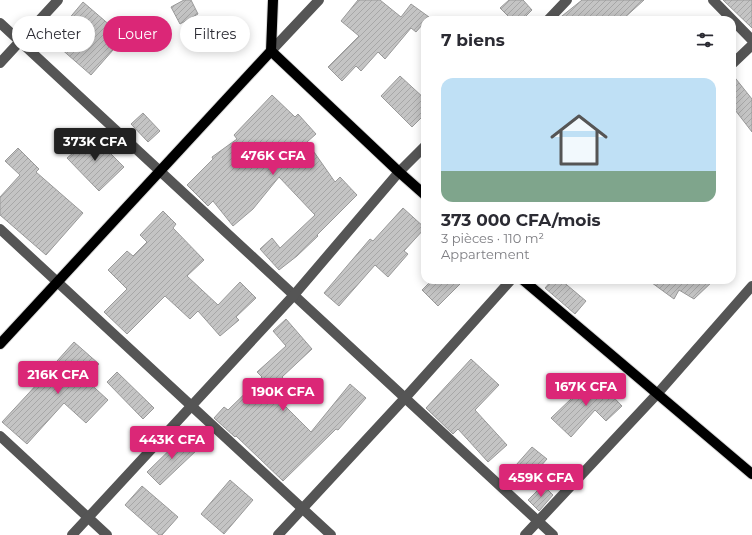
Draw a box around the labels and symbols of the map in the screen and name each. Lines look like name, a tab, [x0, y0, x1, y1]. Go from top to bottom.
pin: 373K CFA	[54, 128, 136, 162]
pin: 476K CFA	[232, 142, 314, 176]
pin: 216K CFA	[17, 361, 99, 395]
pin: 167K CFA	[545, 373, 627, 407]
pin: 190K CFA	[242, 378, 324, 412]
pin: 443K CFA	[131, 426, 213, 460]
pin: 459K CFA	[500, 464, 582, 498]

